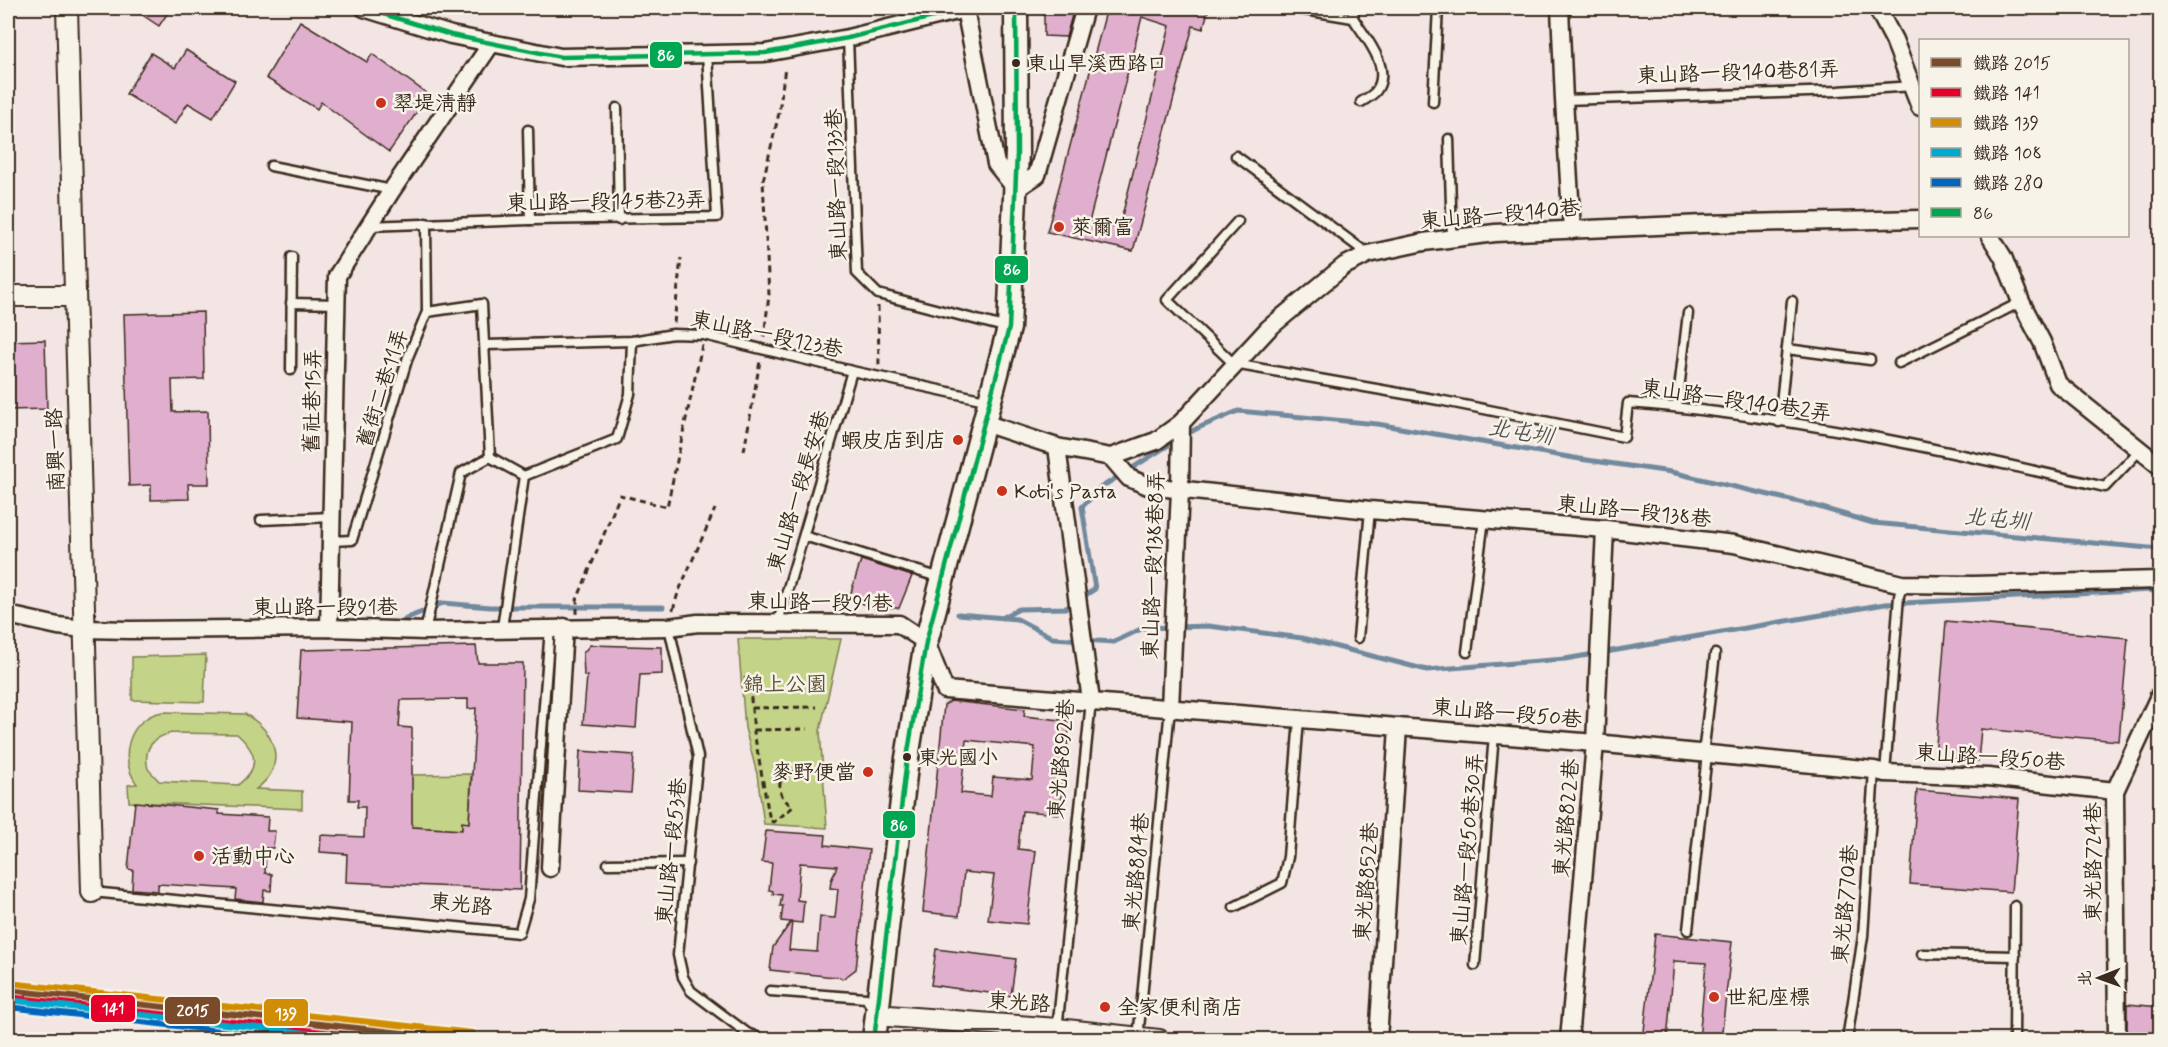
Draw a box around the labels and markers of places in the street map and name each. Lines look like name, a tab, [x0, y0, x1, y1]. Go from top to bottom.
place label: 東山旱溪西路口	[1027, 51, 1167, 78]
marker: 東山旱溪西路口	[1010, 57, 1022, 69]
place label: 翠堤清靜	[393, 90, 477, 118]
marker: 翠堤清靜	[374, 96, 388, 110]
place label: 萊爾富	[1071, 214, 1134, 242]
marker: 萊爾富	[1052, 220, 1066, 234]
place label: 蝦皮店到店	[841, 427, 946, 455]
marker: 蝦皮店到店	[951, 433, 965, 447]
place label: Koti's Pasta	[1014, 478, 1117, 506]
marker: Koti's Pasta	[995, 484, 1009, 498]
place label: 東光國小	[918, 745, 998, 772]
marker: 東光國小	[901, 751, 913, 763]
place label: 麥野便當	[772, 759, 856, 787]
marker: 麥野便當	[861, 765, 875, 779]
place label: 活動中心	[211, 843, 295, 871]
marker: 活動中心	[192, 849, 206, 863]
place label: 世紀座標	[1726, 984, 1810, 1012]
marker: 世紀座標	[1707, 990, 1721, 1004]
place label: 全家便利商店	[1117, 994, 1243, 1022]
marker: 全家便利商店	[1098, 1000, 1112, 1014]

